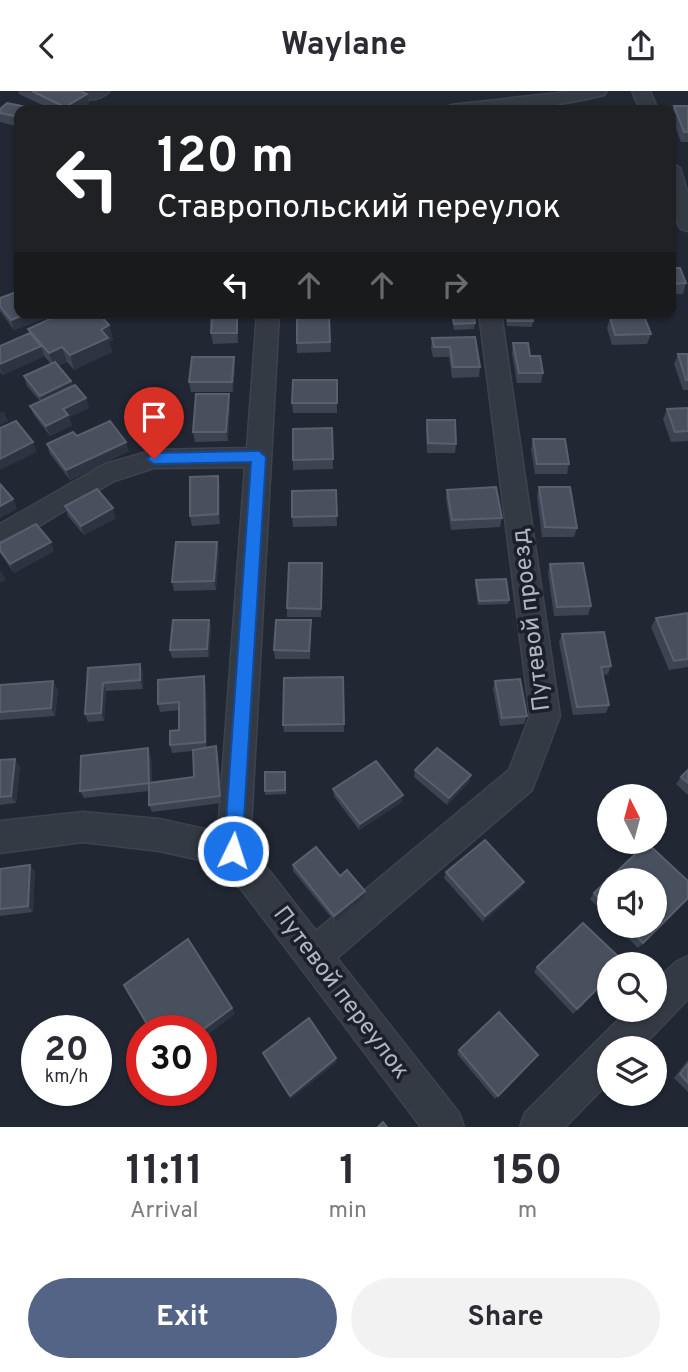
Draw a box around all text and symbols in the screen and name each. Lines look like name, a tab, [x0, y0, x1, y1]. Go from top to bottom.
text: Waylane	[281, 26, 407, 66]
icon: back	[28, 27, 66, 65]
icon: share	[622, 27, 660, 65]
text: 120 m	[157, 128, 294, 190]
icon: left	[42, 133, 133, 224]
text: Ставропольский переулок	[157, 189, 561, 229]
icon: left	[217, 266, 255, 304]
icon: ahead	[290, 266, 328, 304]
icon: ahead	[363, 266, 401, 304]
icon: right	[436, 266, 474, 304]
pin	[124, 387, 184, 459]
icon: arrive	[135, 398, 173, 436]
street label: Путевой проезд	[506, 527, 558, 713]
north arrow	[597, 784, 667, 854]
map controls	[597, 784, 667, 1106]
position arrow	[196, 814, 270, 888]
button: sound	[597, 868, 667, 938]
street label: Путевой переулок	[266, 901, 415, 1086]
button: search	[597, 952, 667, 1022]
speed limit sign: 30	[126, 1015, 217, 1106]
text: 20	[44, 1029, 89, 1073]
button: layers	[597, 1036, 667, 1106]
text: km/h	[45, 1066, 88, 1089]
text: 11:11	[126, 1146, 203, 1199]
text: 1	[339, 1146, 356, 1199]
text: 150	[492, 1146, 562, 1199]
text: Arrival	[130, 1197, 199, 1226]
text: min	[329, 1197, 367, 1226]
text: m	[518, 1197, 537, 1226]
button: Exit	[28, 1278, 337, 1358]
button: Share	[351, 1278, 660, 1358]

